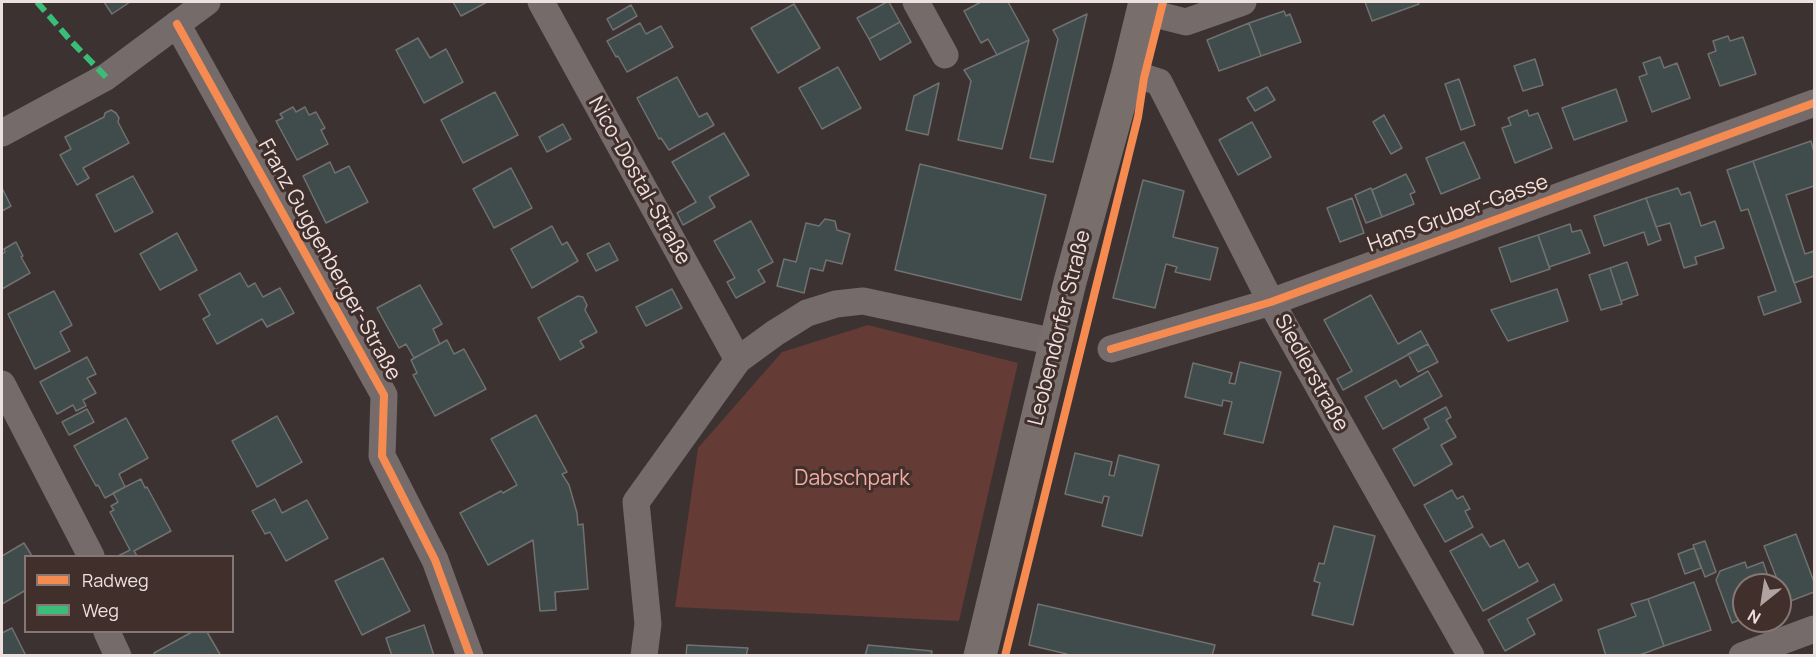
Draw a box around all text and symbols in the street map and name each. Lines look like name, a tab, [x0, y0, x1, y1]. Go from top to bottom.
street label: Nico-Dostal-Straße	[582, 93, 696, 269]
street label: Franz Guggenberger-Straße	[252, 135, 406, 385]
street label: Hans Gruber-Gasse	[1364, 170, 1552, 258]
street label: Leobendorfer Straße	[1023, 228, 1097, 428]
street label: Siedlerstraße	[1268, 310, 1354, 436]
park label: Dabschpark	[794, 466, 910, 492]
legend	[24, 555, 234, 633]
text: Radweg	[82, 568, 149, 592]
north arrow	[1732, 573, 1792, 633]
text: Weg	[82, 598, 119, 622]
text: N	[1744, 604, 1764, 629]

